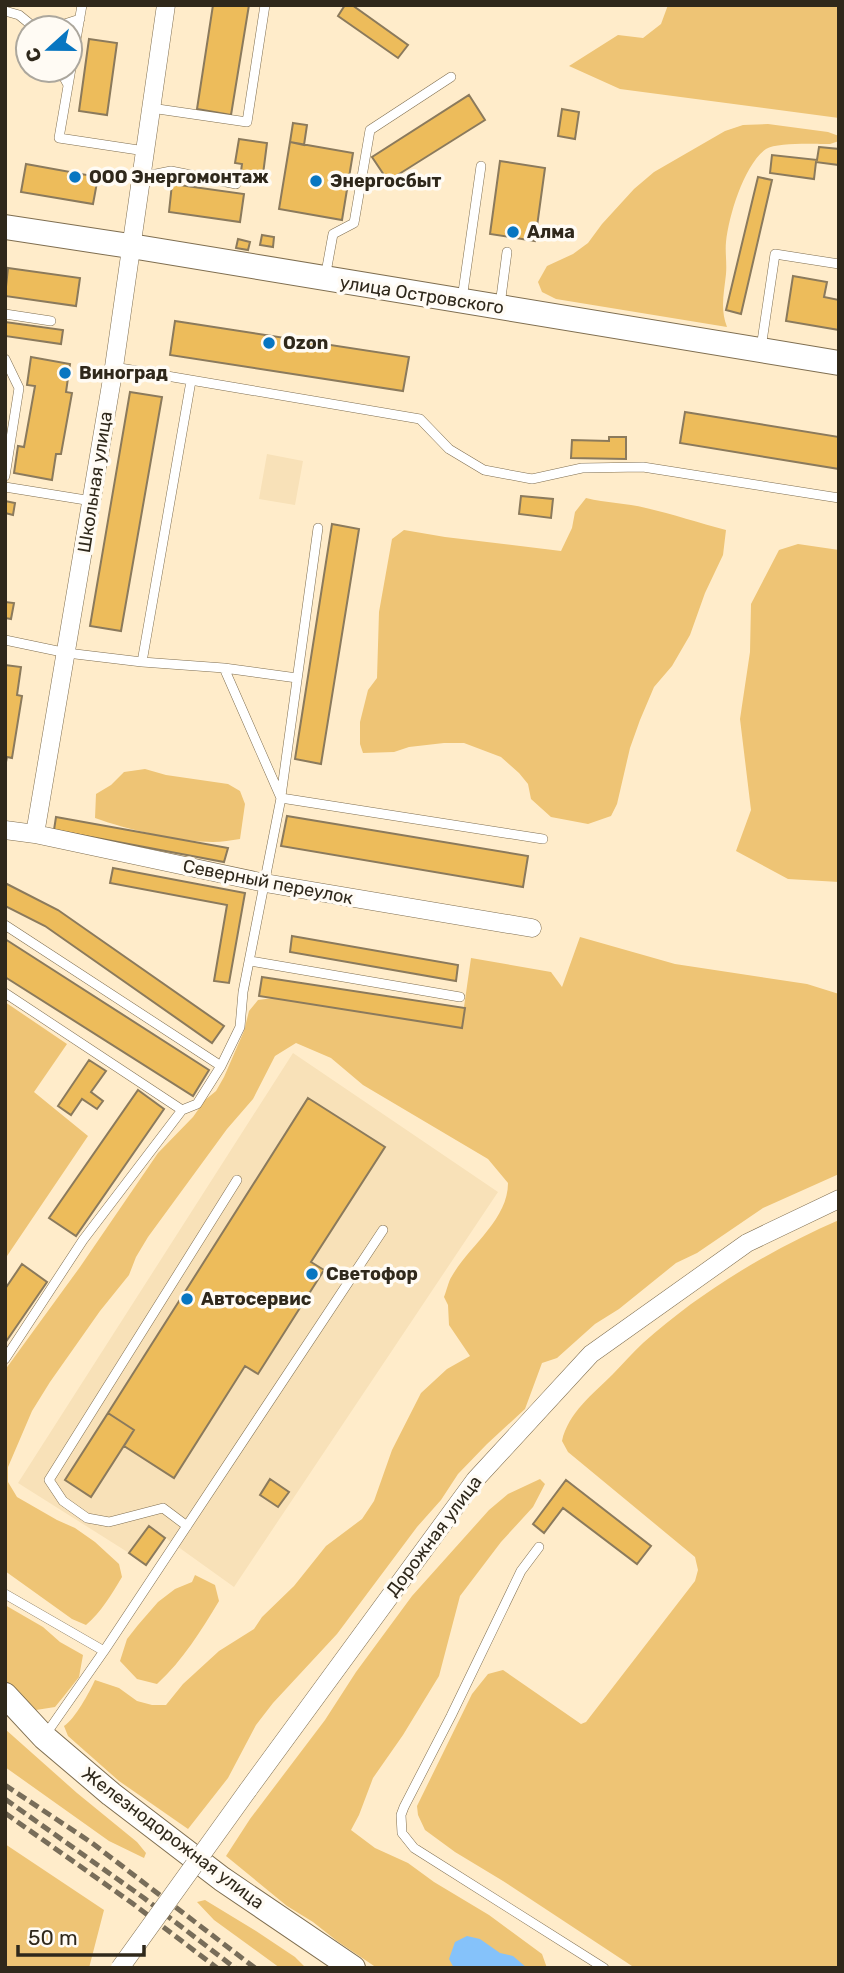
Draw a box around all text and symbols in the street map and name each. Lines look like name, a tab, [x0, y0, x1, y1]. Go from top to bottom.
north arrow	[14, 14, 84, 84]
text: С	[20, 45, 47, 65]
place label: ООО Энергомонтаж	[89, 166, 269, 188]
marker: ООО Энергомонтаж	[67, 169, 83, 185]
place label: Энергосбыт	[330, 170, 442, 192]
marker: Энергосбыт	[308, 173, 324, 189]
place label: Алма	[527, 221, 575, 243]
marker: Алма	[505, 224, 521, 240]
street label: улица Островского	[338, 271, 506, 319]
place label: Ozon	[283, 332, 328, 354]
marker: Ozon	[261, 335, 277, 351]
place label: Виноград	[79, 362, 168, 384]
marker: Виноград	[57, 365, 73, 381]
street label: Школьная улица	[73, 410, 117, 554]
street label: Северный переулок	[181, 855, 355, 909]
place label: Светофор	[326, 1263, 418, 1285]
marker: Светофор	[304, 1266, 320, 1282]
place label: Автосервис	[201, 1288, 312, 1310]
marker: Автосервис	[179, 1291, 195, 1307]
street label: Дорожная улица	[381, 1471, 487, 1601]
street label: Железнодорожная улица	[78, 1762, 268, 1914]
scale bar	[18, 1913, 144, 1957]
text: 50 m	[28, 1925, 78, 1950]

